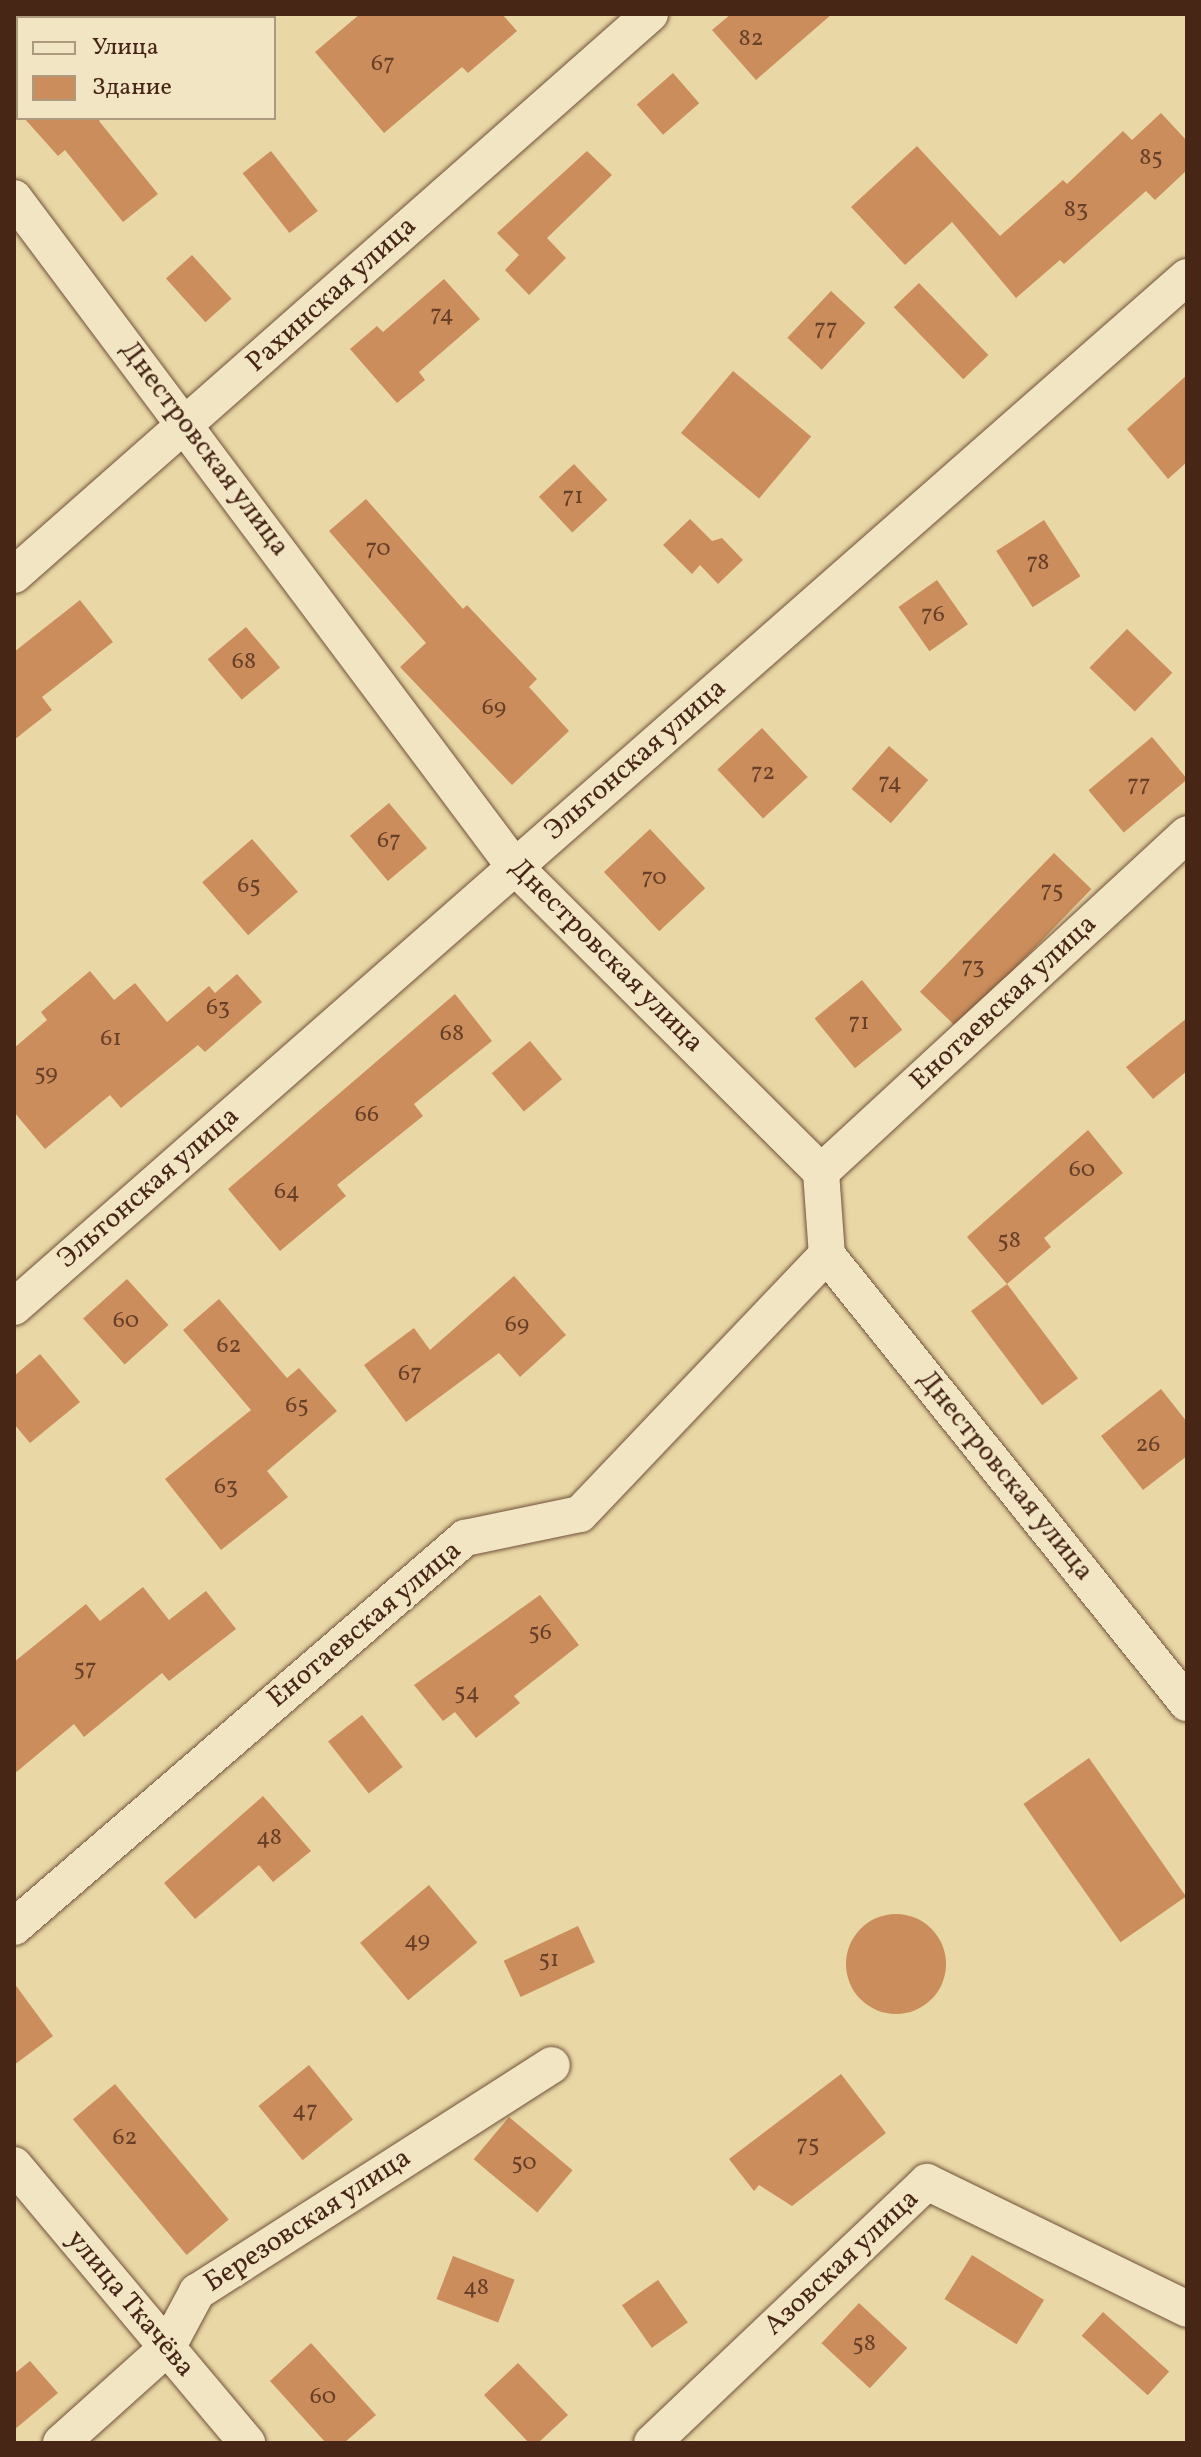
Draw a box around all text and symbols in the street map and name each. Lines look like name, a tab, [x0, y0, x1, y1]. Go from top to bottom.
legend	[16, 16, 276, 120]
house number: 82	[738, 26, 764, 54]
text: Улица	[92, 31, 159, 65]
house number: 67	[371, 51, 395, 79]
text: Здание	[92, 71, 172, 105]
house number: 85	[1139, 145, 1163, 173]
house number: 83	[1064, 197, 1088, 225]
street label: Рахинская улица	[240, 210, 424, 380]
house number: 74	[430, 302, 454, 330]
house number: 77	[814, 316, 838, 344]
street label: Днестровская улица	[112, 334, 296, 564]
house number: 71	[563, 484, 583, 512]
house number: 70	[365, 536, 391, 564]
house number: 78	[1026, 550, 1050, 578]
house number: 76	[921, 602, 945, 630]
house number: 68	[232, 649, 256, 677]
street label: Эльтонская улица	[538, 672, 734, 848]
house number: 69	[482, 695, 506, 723]
house number: 72	[751, 760, 775, 788]
house number: 74	[878, 770, 902, 798]
house number: 77	[1127, 772, 1151, 800]
house number: 67	[377, 828, 401, 856]
street label: Днестровская улица	[502, 852, 710, 1060]
house number: 70	[641, 865, 667, 893]
house number: 65	[237, 873, 261, 901]
house number: 75	[1040, 878, 1064, 906]
street label: Енотаевская улица	[903, 908, 1105, 1098]
house number: 73	[961, 954, 985, 982]
house number: 63	[206, 995, 230, 1023]
house number: 71	[849, 1010, 869, 1038]
house number: 68	[440, 1021, 464, 1049]
house number: 61	[100, 1026, 122, 1054]
house number: 59	[34, 1061, 58, 1089]
street label: Эльтонская улица	[51, 1100, 247, 1276]
house number: 66	[355, 1102, 379, 1130]
house number: 60	[1069, 1157, 1095, 1185]
house number: 64	[274, 1179, 300, 1207]
house number: 58	[997, 1228, 1021, 1256]
house number: 60	[113, 1308, 139, 1336]
house number: 69	[505, 1312, 529, 1340]
house number: 62	[216, 1333, 242, 1361]
house number: 67	[398, 1361, 422, 1389]
street label: Днестровская улица	[910, 1364, 1100, 1588]
house number: 65	[285, 1393, 309, 1421]
house number: 26	[1135, 1432, 1161, 1460]
house number: 63	[214, 1474, 238, 1502]
street label: Енотаевская улица	[261, 1534, 469, 1716]
house number: 56	[528, 1620, 552, 1648]
house number: 57	[73, 1656, 97, 1684]
house number: 54	[454, 1680, 480, 1708]
house number: 48	[256, 1825, 282, 1853]
house number: 49	[404, 1928, 430, 1956]
house number: 51	[539, 1947, 559, 1975]
house number: 47	[292, 2098, 318, 2126]
house number: 62	[112, 2125, 138, 2153]
house number: 75	[796, 2132, 820, 2160]
street label: Березовская улица	[198, 2141, 418, 2301]
house number: 50	[511, 2150, 537, 2178]
street label: Азовская улица	[757, 2182, 927, 2344]
street label: улица Ткачёва	[58, 2223, 202, 2385]
house number: 48	[463, 2275, 489, 2303]
house number: 58	[852, 2331, 876, 2359]
house number: 60	[310, 2384, 336, 2412]

